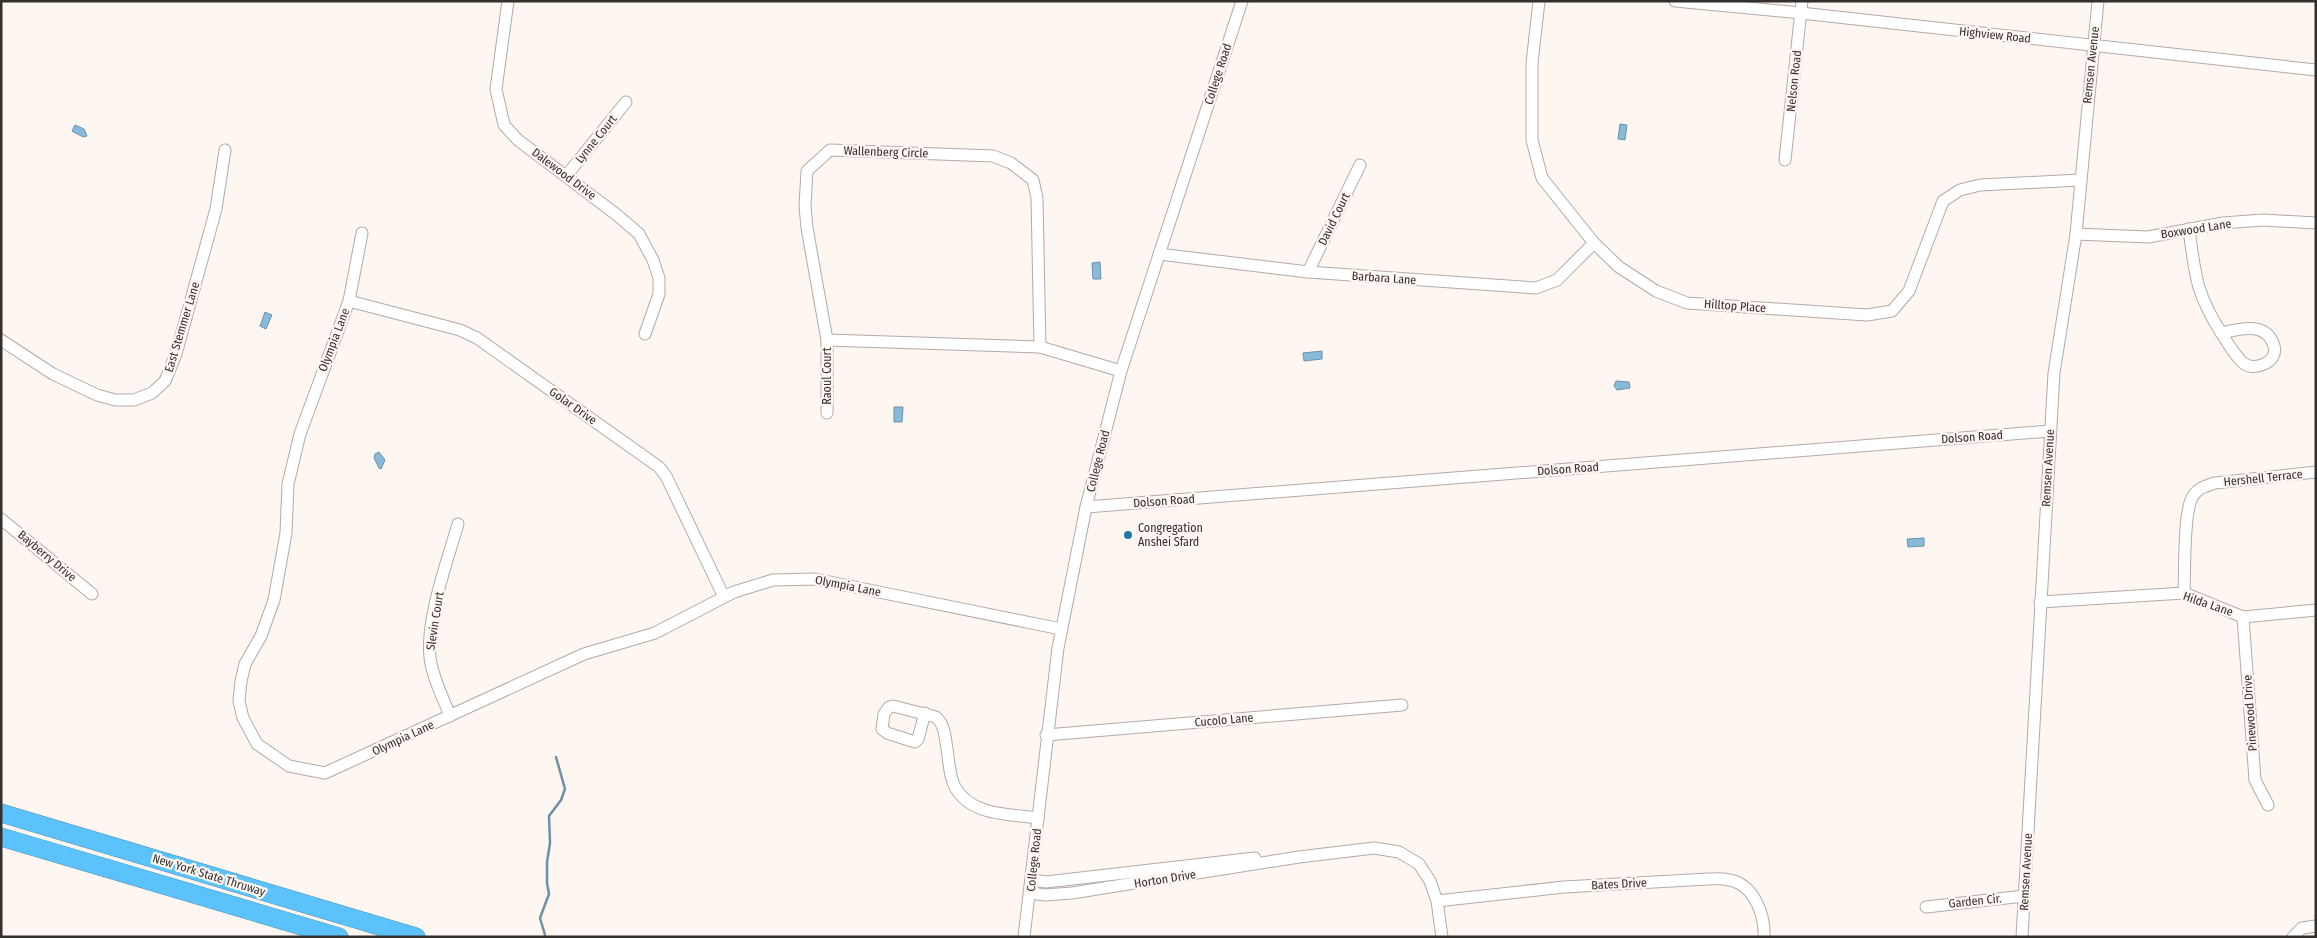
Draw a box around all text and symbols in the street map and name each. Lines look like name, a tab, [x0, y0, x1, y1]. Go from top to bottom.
street label: Highview Road	[1958, 24, 2032, 46]
street label: Remsen Avenue	[2080, 26, 2102, 104]
street label: College Road	[1202, 42, 1234, 106]
street label: Nelson Road	[1784, 50, 1804, 112]
street label: Lynne Court	[572, 112, 620, 166]
street label: Wallenberg Circle	[843, 144, 929, 160]
street label: Dalewood Drive	[529, 145, 599, 203]
street label: David Court	[1315, 190, 1353, 248]
street label: Boxwood Lane	[2160, 217, 2232, 241]
street label: Barbara Lane	[1351, 269, 1417, 287]
street label: East Stemmer Lane	[162, 280, 202, 374]
street label: Hilltop Place	[1704, 297, 1766, 315]
street label: Olympia Lane	[316, 306, 353, 374]
street label: Raoul Court	[820, 347, 834, 405]
street label: Golar Drive	[547, 385, 599, 427]
street label: Dolson Road	[1941, 428, 2003, 446]
street label: College Road	[1084, 429, 1112, 493]
street label: Remsen Avenue	[2039, 429, 2057, 507]
street label: Dolson Road	[1537, 460, 1599, 478]
street label: Hershell Terrace	[2223, 467, 2303, 489]
street label: Dolson Road	[1133, 492, 1195, 510]
place label: Congregation Anshei Sfard	[1138, 521, 1203, 549]
street label: Bayberry Drive	[15, 528, 79, 585]
marker: Congregation Anshei Sfard	[1122, 529, 1134, 541]
street label: Olympia Lane	[814, 573, 882, 599]
street label: Hilda Lane	[2181, 589, 2235, 619]
street label: Slevin Court	[423, 591, 447, 651]
street label: Pinewood Drive	[2240, 674, 2260, 752]
street label: Cucolo Lane	[1194, 710, 1254, 730]
street label: Olympia Lane	[370, 718, 436, 758]
street label: College Road	[1024, 828, 1044, 892]
street label: Remsen Avenue	[2017, 833, 2035, 911]
street label: New York State Thruway	[151, 851, 268, 899]
street label: Horton Drive	[1133, 867, 1197, 891]
street label: Bates Drive	[1591, 876, 1647, 892]
street label: Garden Cir.	[1948, 891, 2003, 911]

